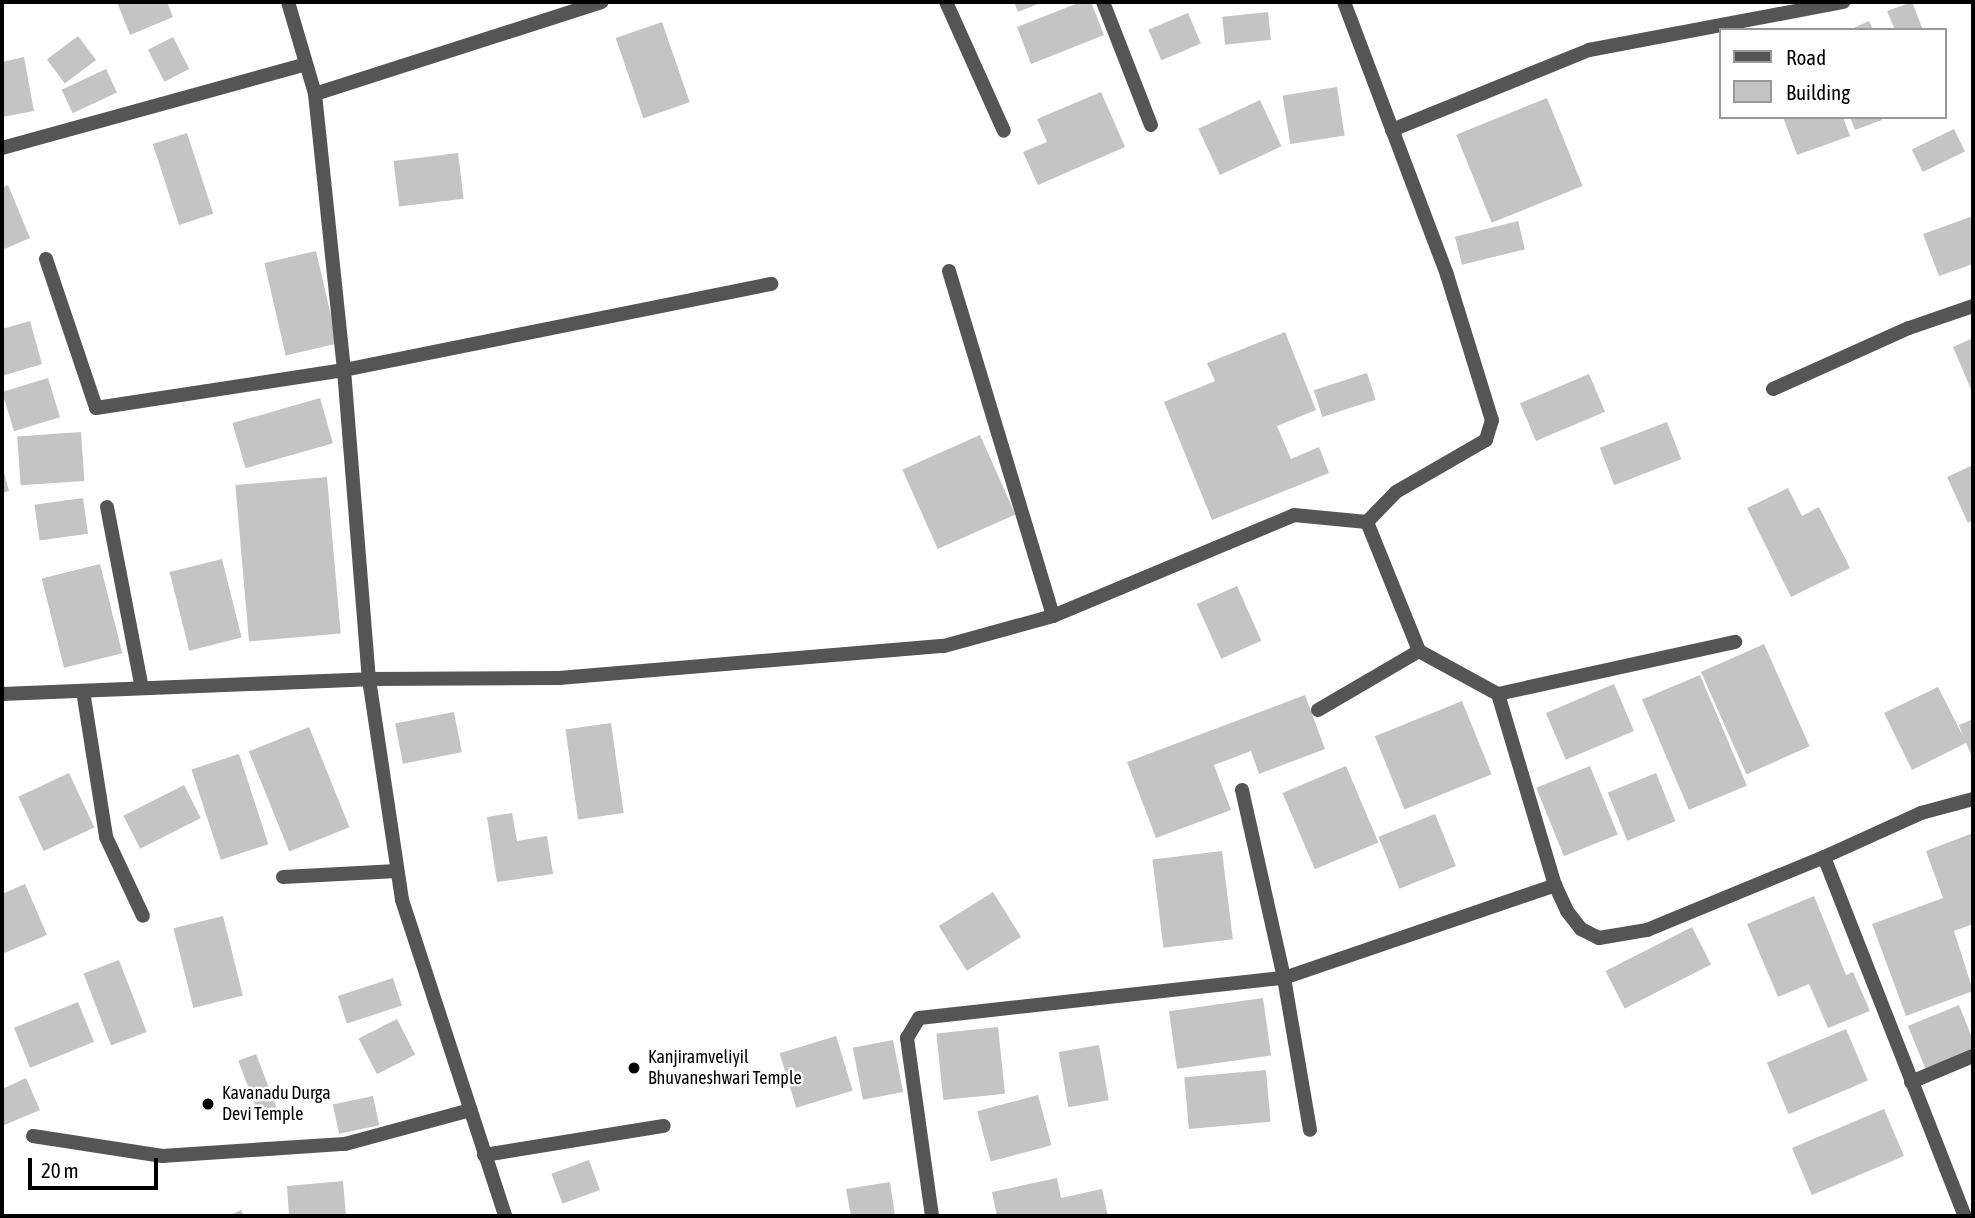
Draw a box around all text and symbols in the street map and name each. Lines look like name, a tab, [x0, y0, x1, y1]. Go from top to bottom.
legend	[1720, 28, 1947, 119]
text: Road	[1786, 45, 1826, 69]
text: Building	[1786, 80, 1850, 104]
place label: Kanjiramveliyil Bhuvaneshwari Temple	[648, 1047, 802, 1090]
marker: Kanjiramveliyil Bhuvaneshwari Temple	[626, 1060, 642, 1076]
place label: Kavanadu Durga Devi Temple	[222, 1083, 331, 1126]
marker: Kavanadu Durga Devi Temple	[200, 1096, 216, 1112]
scale bar	[32, 1144, 161, 1188]
text: 20 m	[41, 1158, 79, 1182]

